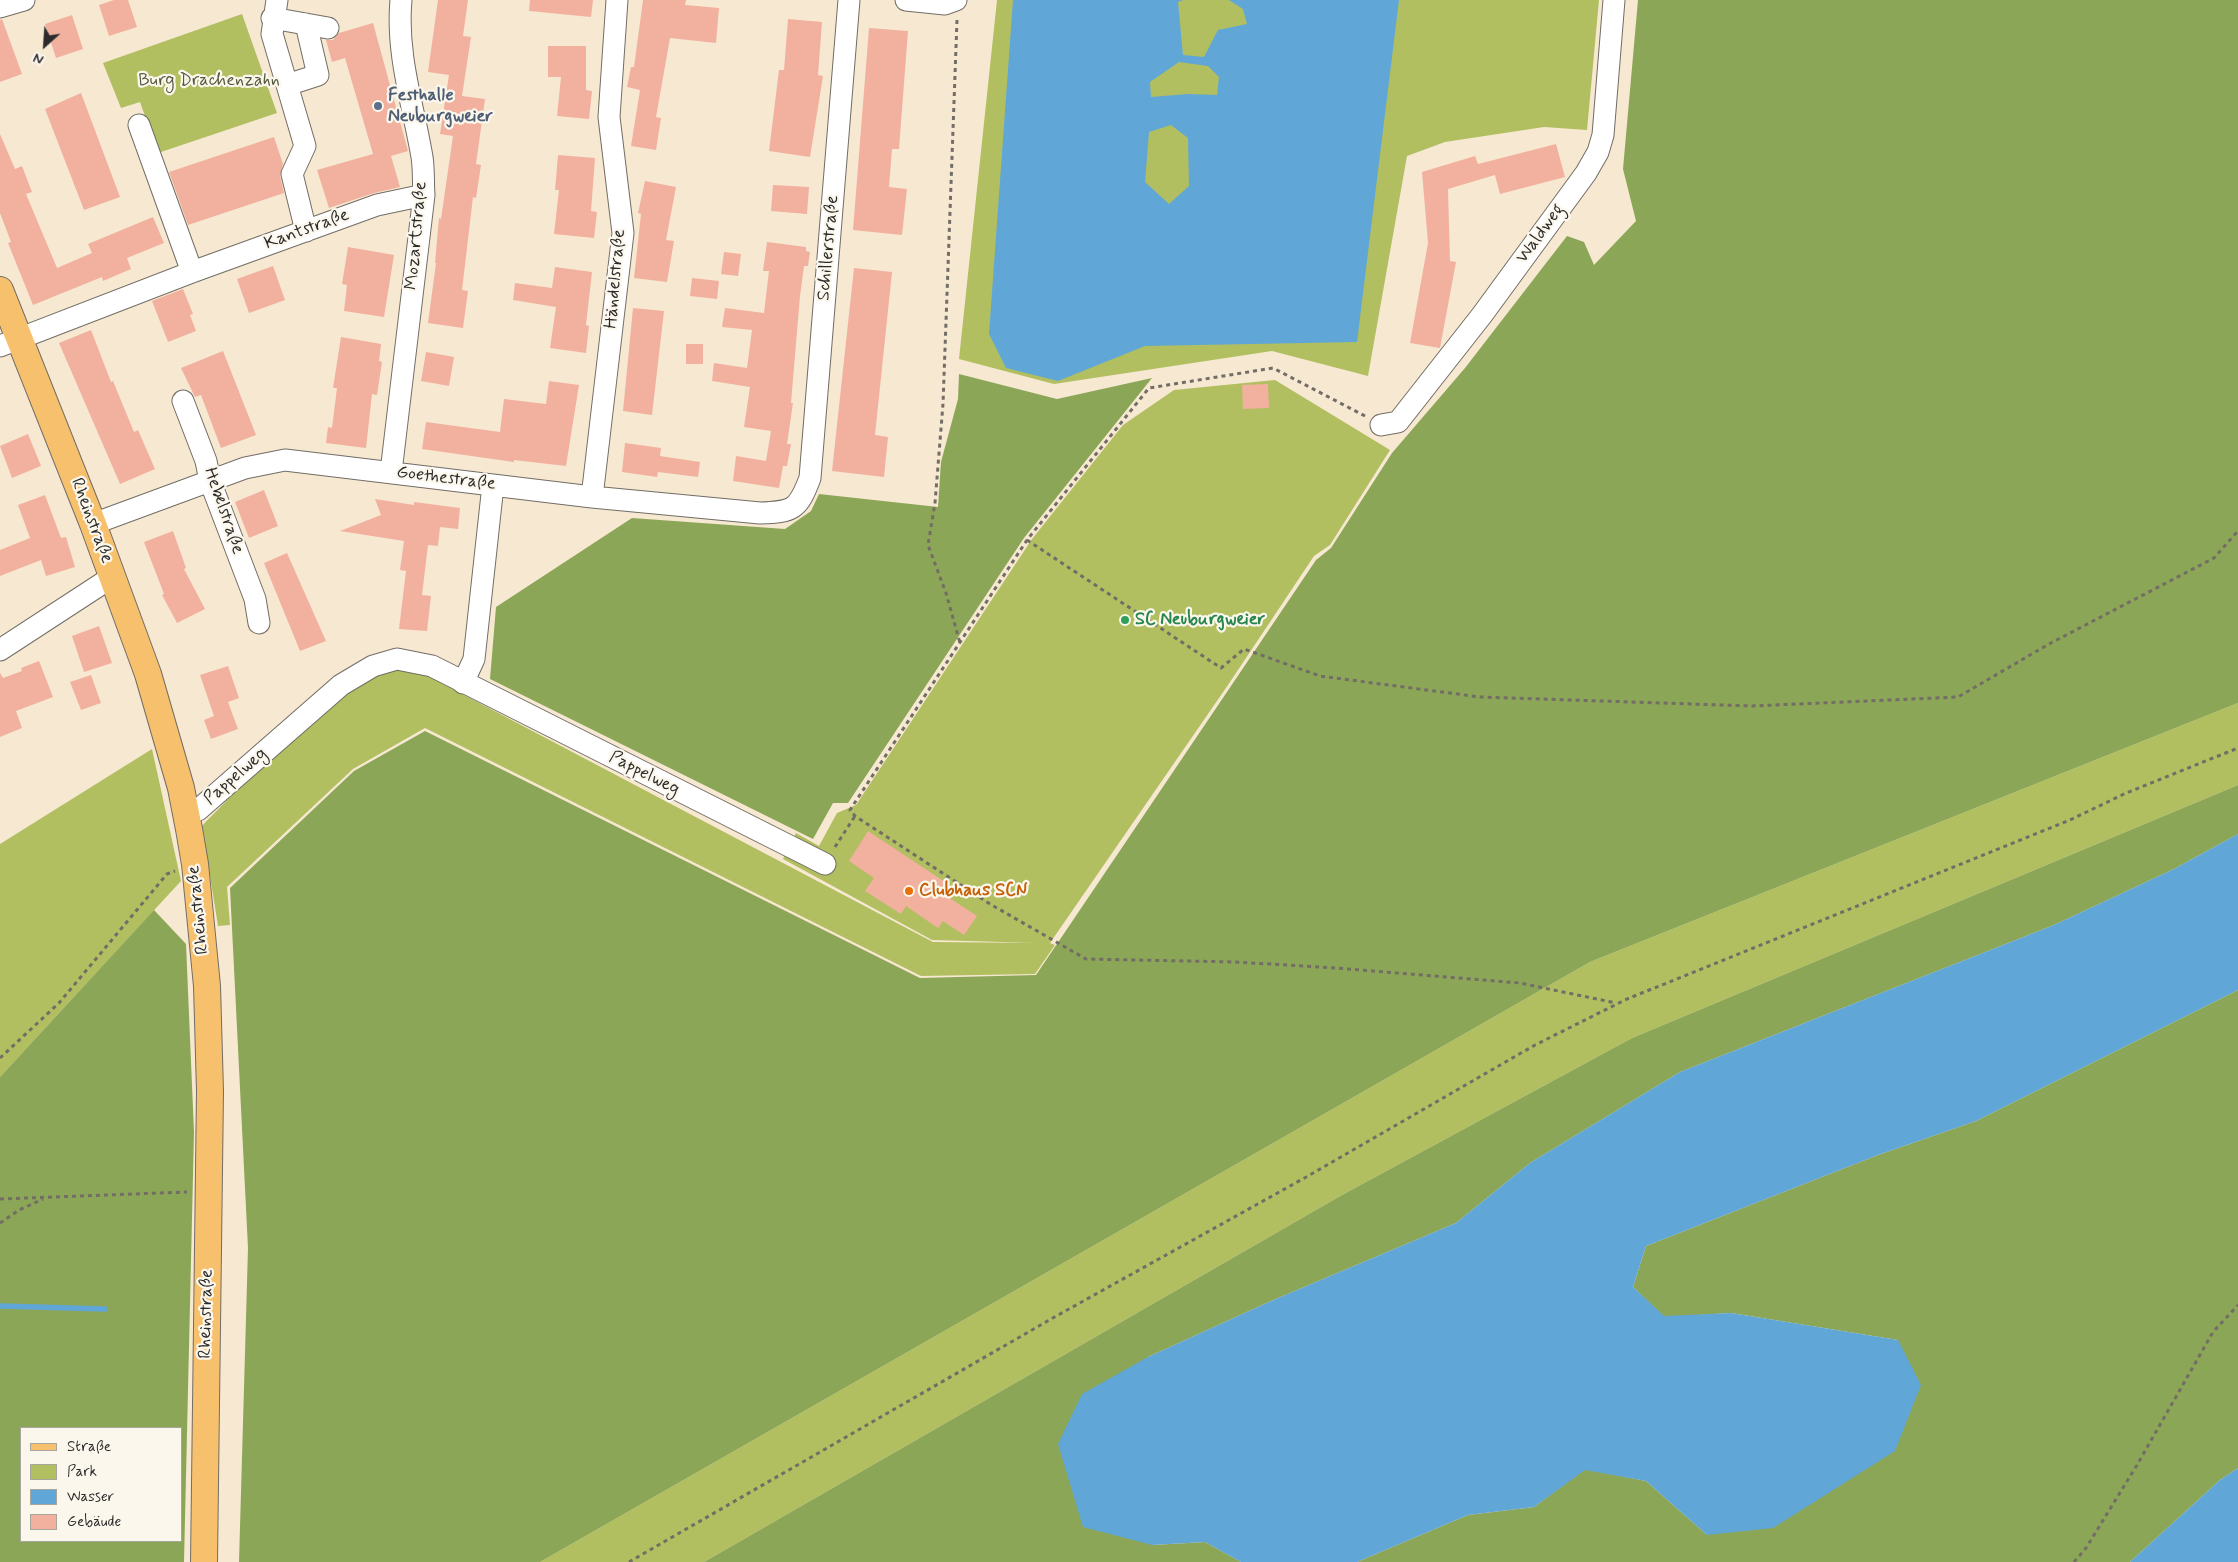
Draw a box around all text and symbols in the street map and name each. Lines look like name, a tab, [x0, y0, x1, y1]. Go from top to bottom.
north arrow	[20, 20, 70, 70]
text: N	[30, 48, 47, 69]
park label: Burg Drachenzahn	[138, 70, 280, 92]
place label: Festhalle Neuburgweier	[388, 85, 493, 128]
marker: Festhalle Neuburgweier	[372, 100, 384, 112]
street label: Mozartstraße	[401, 181, 433, 291]
street label: Schillerstraße	[814, 194, 844, 302]
street label: Waldweg	[1512, 200, 1570, 268]
street label: Kantstraße	[262, 205, 352, 255]
street label: Händelstraße	[601, 228, 631, 330]
street label: Goethestraße	[395, 462, 497, 496]
street label: Hebelstraße	[198, 465, 248, 557]
street label: Rheinstraße	[65, 475, 117, 567]
place label: SC Neuburgweier	[1135, 609, 1265, 631]
marker: SC Neuburgweier	[1119, 614, 1131, 626]
street label: Pappelweg	[200, 744, 272, 810]
street label: Pappelweg	[605, 747, 683, 801]
street label: Rheinstraße	[184, 864, 214, 956]
place label: Clubhaus SCN	[919, 880, 1027, 902]
marker: Clubhaus SCN	[903, 885, 915, 897]
street label: Rheinstraße	[195, 1269, 219, 1359]
legend	[20, 1427, 182, 1542]
text: Straße	[67, 1437, 111, 1457]
text: Park	[67, 1462, 97, 1482]
text: Wasser	[67, 1487, 114, 1507]
text: Gebäude	[67, 1512, 121, 1532]

